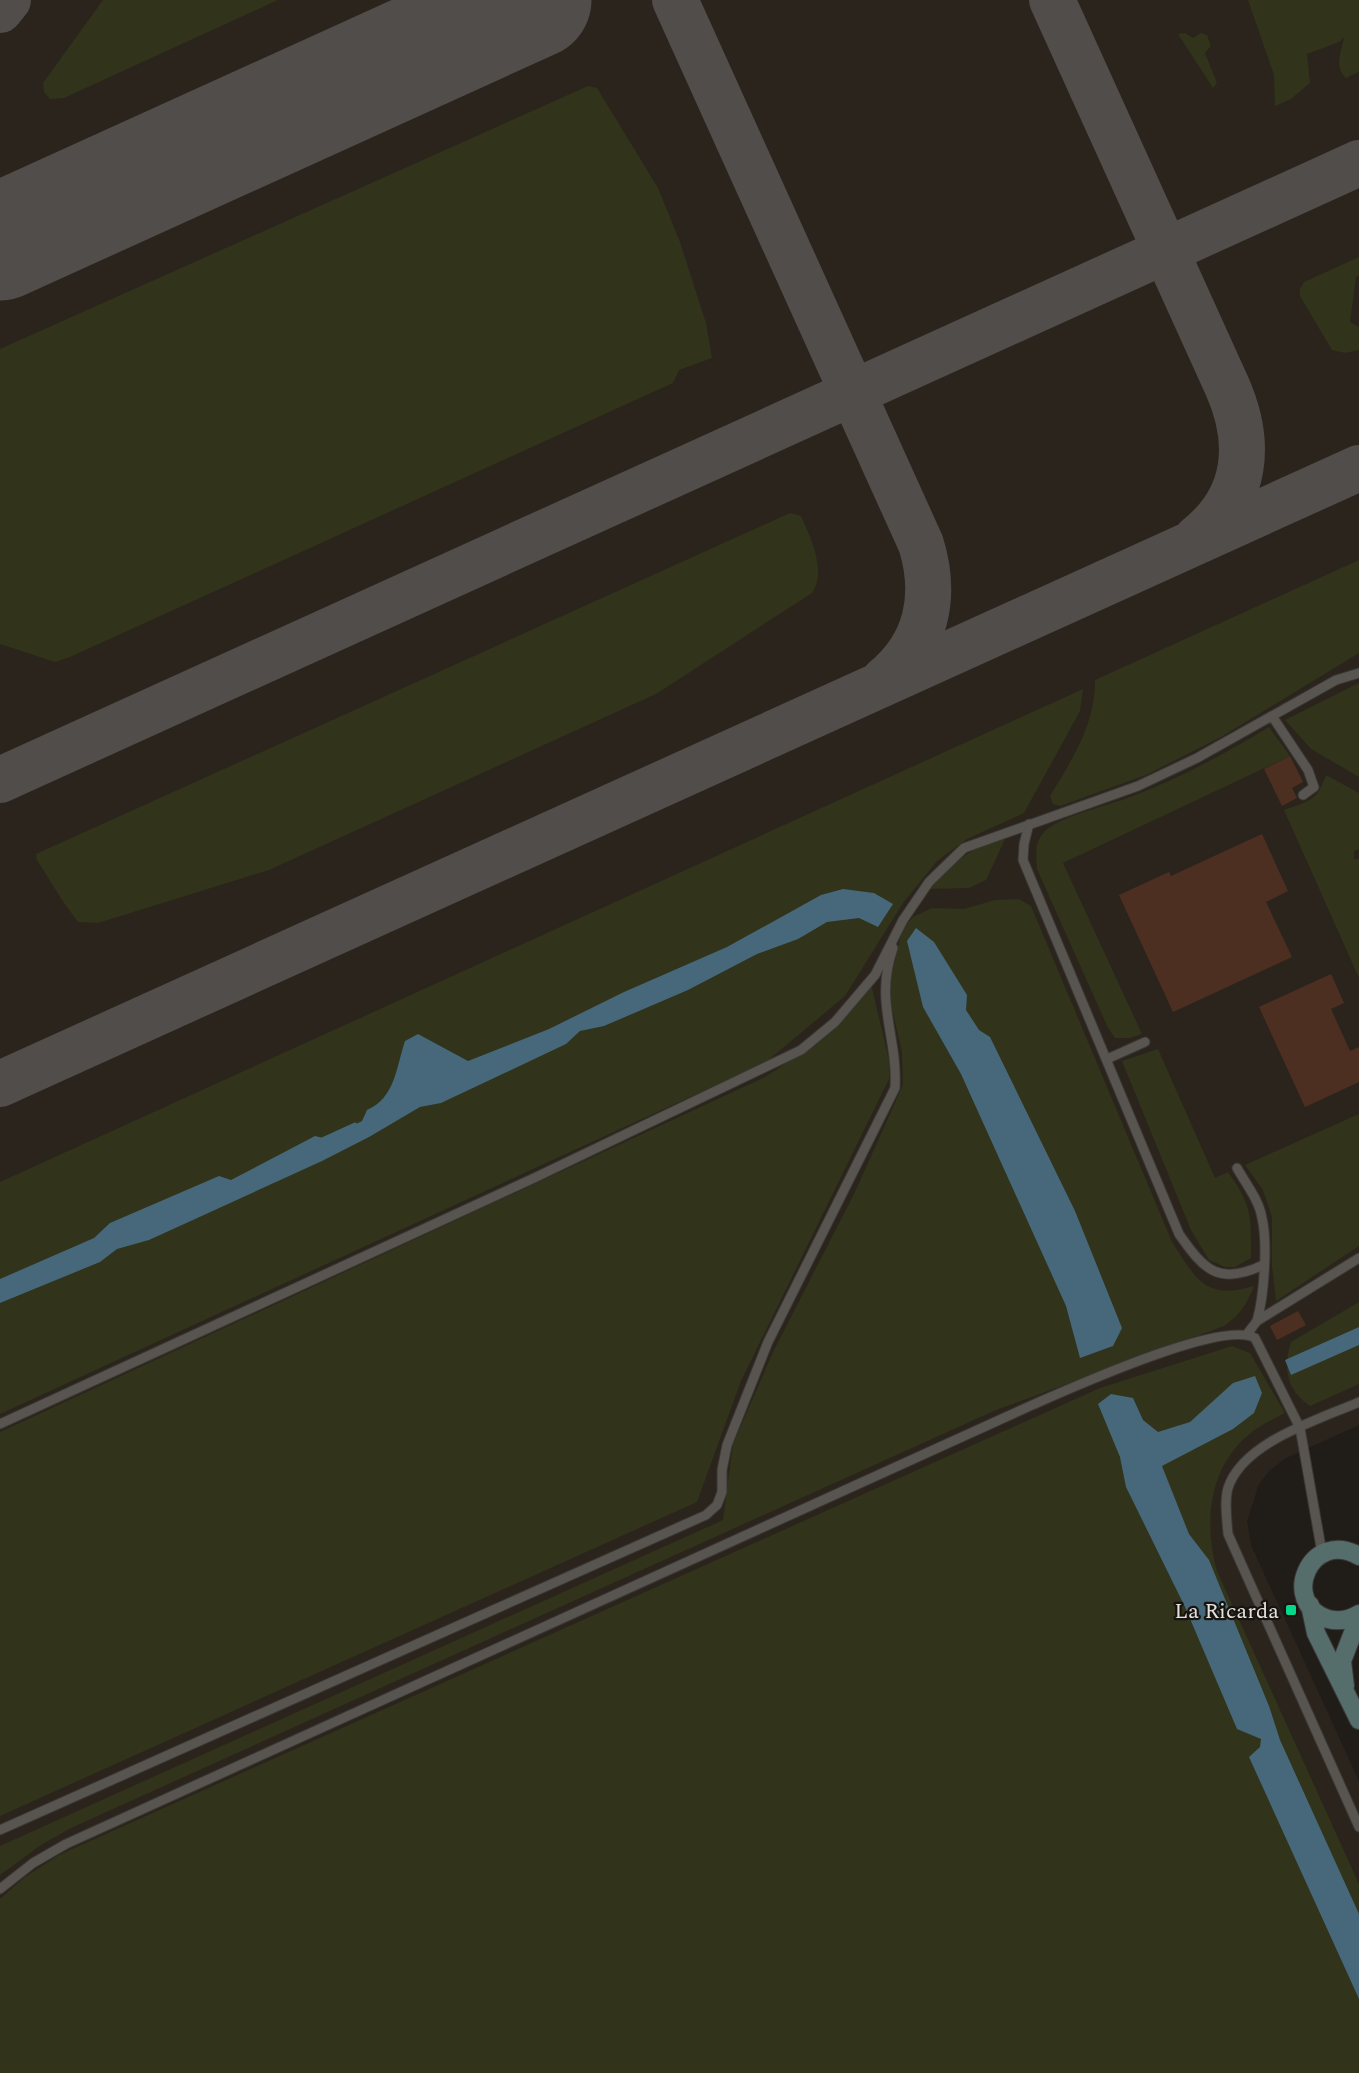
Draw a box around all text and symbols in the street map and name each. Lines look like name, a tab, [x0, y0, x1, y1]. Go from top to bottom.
place label: La Ricarda	[1174, 1595, 1279, 1628]
marker: La Ricarda	[1284, 1603, 1298, 1617]

